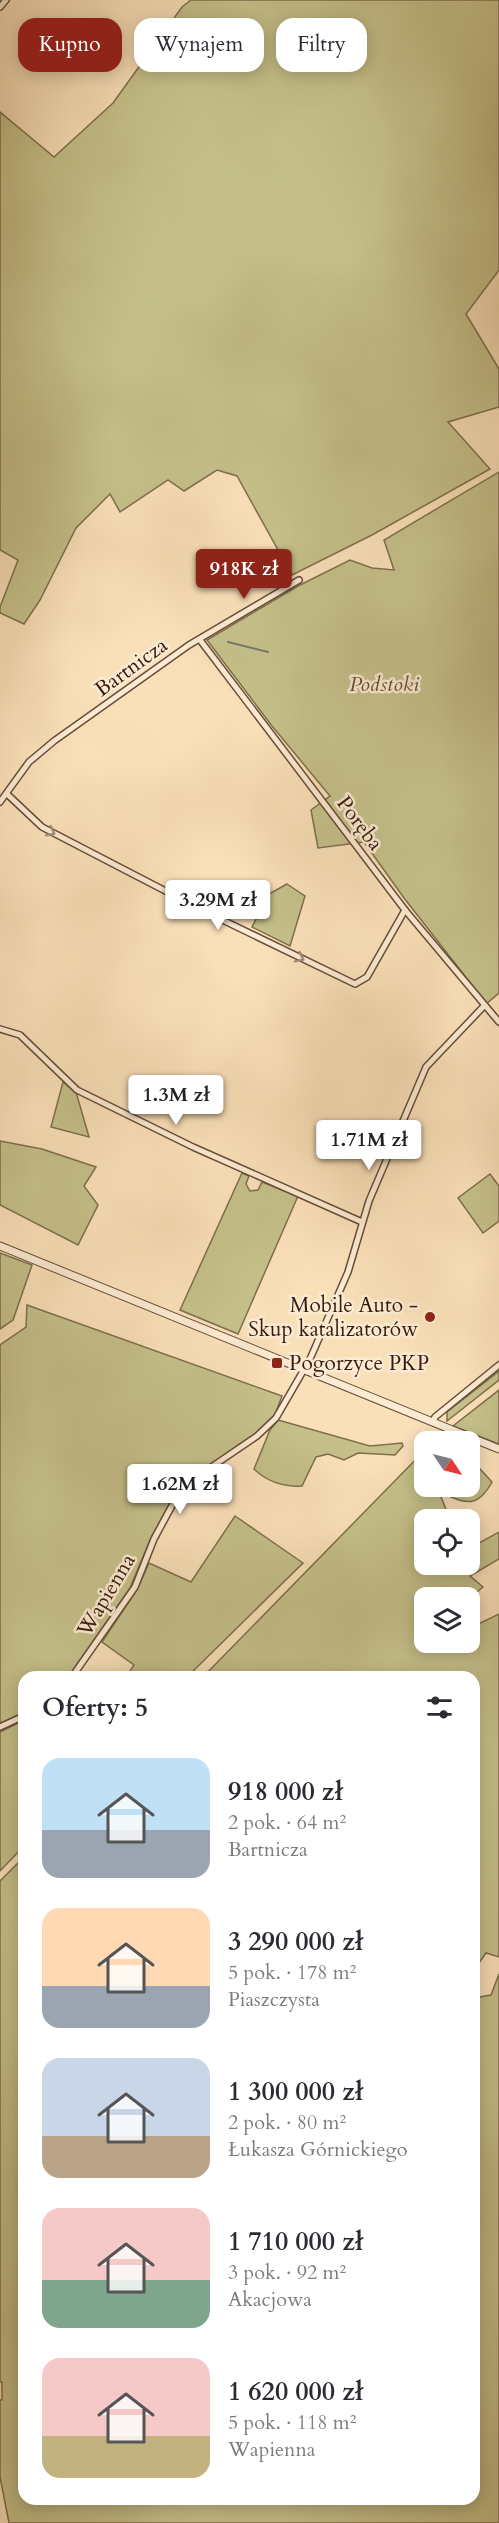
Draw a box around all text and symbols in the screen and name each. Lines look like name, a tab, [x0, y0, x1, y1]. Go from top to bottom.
chip: Kupno	[18, 18, 122, 72]
chip: Wynajem	[134, 18, 264, 72]
chip: Filtry	[276, 18, 367, 72]
pin: 918K zł	[189, 549, 299, 600]
text: 918K zł	[210, 555, 278, 582]
street label: Bartnicza	[89, 631, 174, 704]
park label: Podstoki	[349, 670, 419, 699]
street label: Poręba	[330, 790, 390, 857]
one-way arrow	[45, 824, 56, 836]
pin: 3.29M zł	[156, 880, 280, 931]
text: 3.29M zł	[179, 886, 257, 913]
one-way arrow	[293, 951, 304, 963]
pin: 1.3M zł	[121, 1075, 231, 1126]
text: 1.3M zł	[142, 1081, 210, 1108]
pin: 1.71M zł	[307, 1120, 431, 1171]
text: 1.71M zł	[330, 1126, 408, 1153]
place label: Mobile Auto - Skup katalizatorów	[248, 1291, 418, 1344]
marker: Mobile Auto - Skup katalizatorów	[423, 1310, 437, 1324]
place label: Pogorzyce PKP	[289, 1349, 429, 1378]
marker: Pogorzyce PKP	[270, 1356, 284, 1370]
north arrow	[414, 1431, 480, 1497]
map controls	[414, 1431, 480, 1653]
pin: 1.62M zł	[118, 1464, 242, 1515]
text: 1.62M zł	[141, 1470, 219, 1497]
button: locate	[414, 1509, 480, 1575]
street label: Wapienna	[70, 1548, 143, 1643]
button: layers	[414, 1587, 480, 1653]
text: Oferty: 5	[42, 1690, 148, 1725]
icon: filters	[423, 1691, 456, 1724]
text: 918 000 zł	[228, 1774, 343, 1809]
icon: home	[90, 1782, 162, 1854]
text: 2 pok. · 64 m²	[228, 1809, 346, 1836]
text: Bartnicza	[228, 1836, 308, 1863]
text: 3 290 000 zł	[228, 1924, 363, 1959]
icon: home	[90, 1932, 162, 2004]
text: 5 pok. · 178 m²	[228, 1959, 356, 1986]
text: Piaszczysta	[228, 1986, 320, 2013]
text: 1 300 000 zł	[228, 2074, 363, 2109]
icon: home	[90, 2082, 162, 2154]
text: 2 pok. · 80 m²	[228, 2109, 346, 2136]
text: Łukasza Górnickiego	[228, 2136, 408, 2163]
text: 1 710 000 zł	[228, 2224, 363, 2259]
icon: home	[90, 2232, 162, 2304]
text: 3 pok. · 92 m²	[228, 2259, 346, 2286]
text: Akacjowa	[228, 2286, 312, 2313]
text: 1 620 000 zł	[228, 2374, 363, 2409]
icon: home	[90, 2382, 162, 2454]
text: 5 pok. · 118 m²	[228, 2409, 356, 2436]
text: Wapienna	[228, 2436, 315, 2463]

